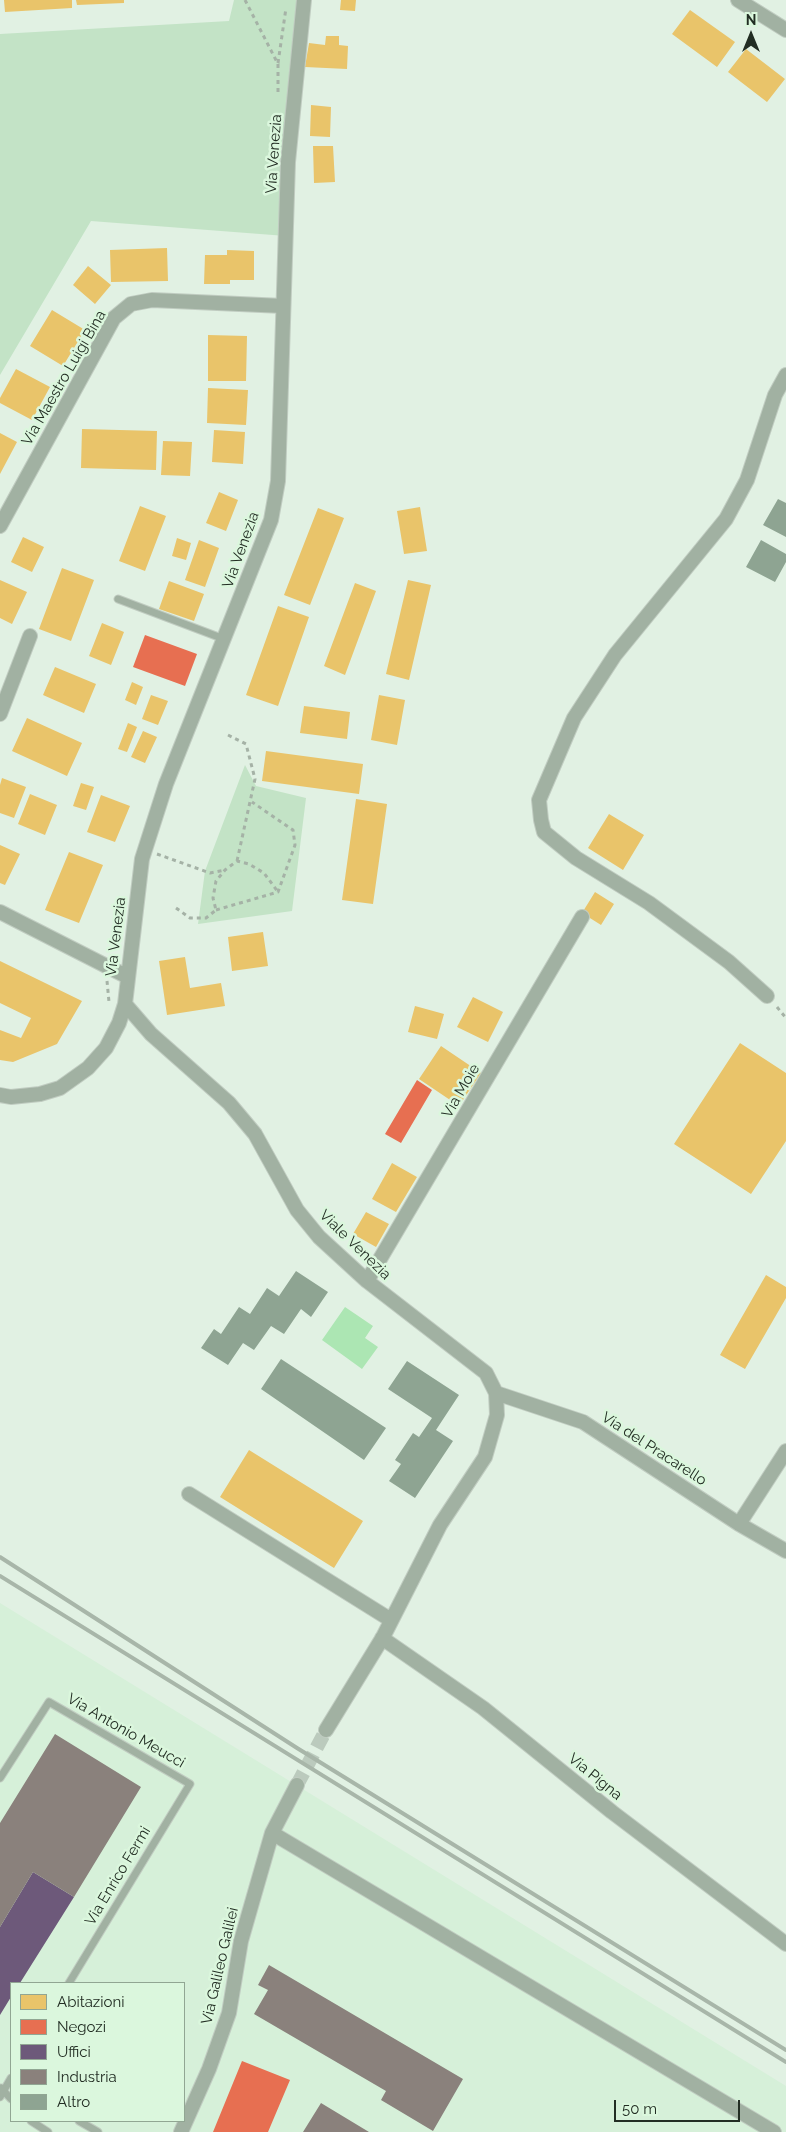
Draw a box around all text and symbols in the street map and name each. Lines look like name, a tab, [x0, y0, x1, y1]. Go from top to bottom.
north arrow	[726, 10, 776, 60]
text: N	[746, 12, 756, 28]
street label: Via Venezia	[262, 114, 286, 194]
street label: Via Maestro Luigi Bina	[18, 307, 110, 449]
street label: Via Venezia	[219, 509, 263, 591]
street label: Via Venezia	[102, 896, 130, 978]
street label: Via Moie	[438, 1061, 484, 1121]
street label: Viale Venezia	[315, 1206, 395, 1284]
street label: Via del Pracarello	[598, 1408, 710, 1490]
street label: Via Antonio Meucci	[64, 1690, 188, 1772]
street label: Via Pigna	[564, 1750, 626, 1804]
street label: Via Enrico Fermi	[81, 1823, 155, 1929]
street label: Via Galileo Galilei	[198, 1906, 242, 2026]
legend	[10, 1982, 185, 2122]
text: Abitazioni	[57, 1993, 124, 2011]
text: Negozi	[57, 2018, 106, 2036]
text: Uffici	[57, 2043, 91, 2061]
text: Industria	[57, 2068, 117, 2086]
scale bar	[616, 2090, 742, 2122]
text: Altro	[57, 2093, 90, 2111]
text: 50 m	[622, 2100, 657, 2118]

